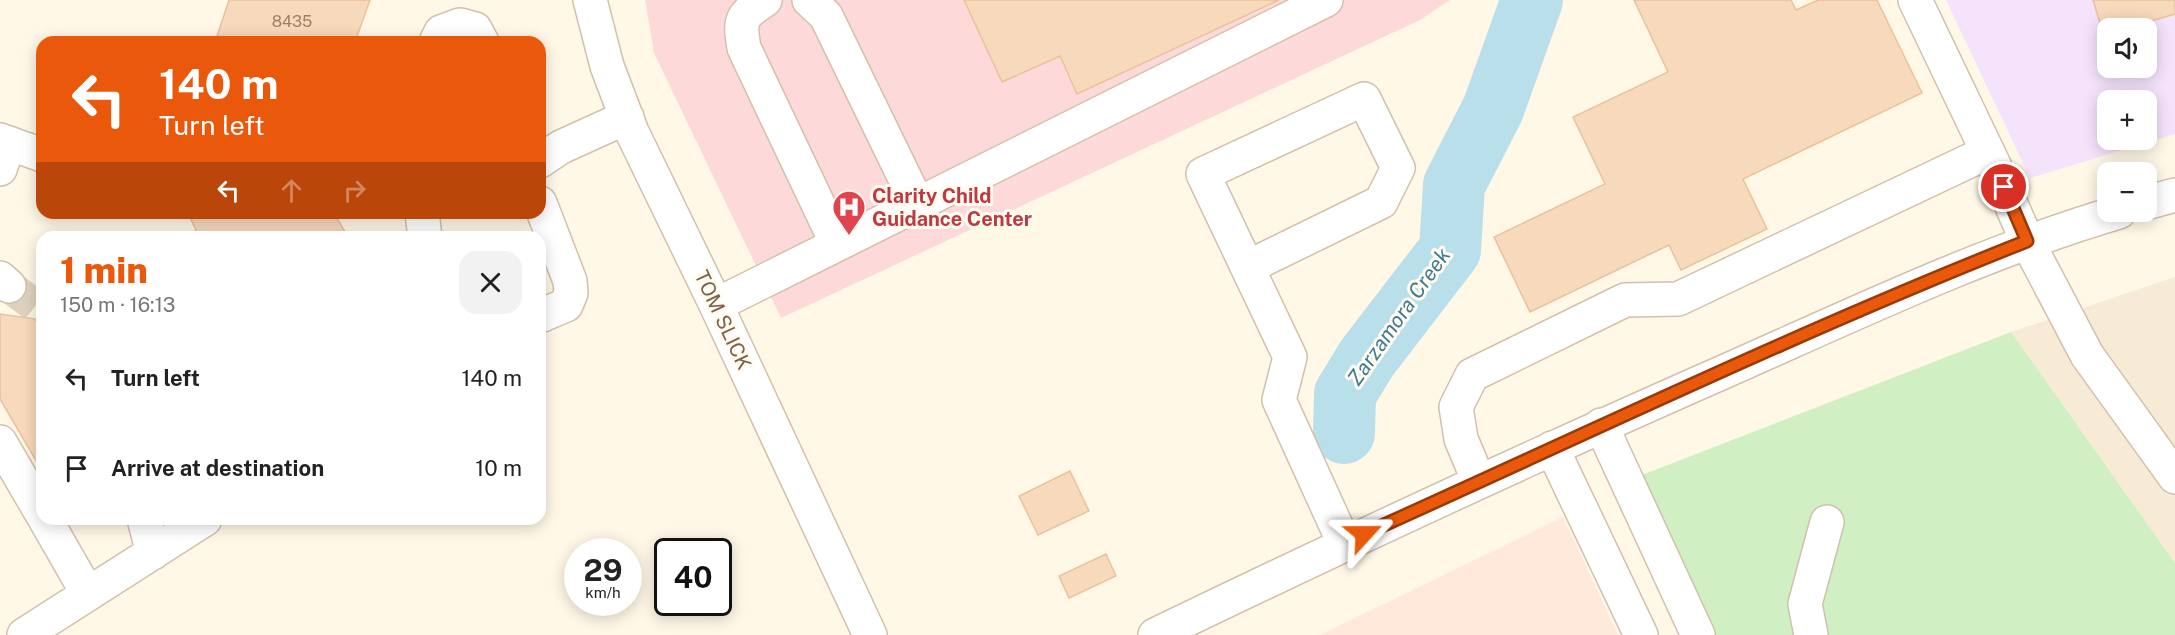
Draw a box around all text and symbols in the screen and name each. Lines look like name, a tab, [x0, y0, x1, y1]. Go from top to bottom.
house number: 8435	[272, 12, 312, 31]
map controls	[2097, 18, 2157, 222]
button: sound	[2097, 18, 2157, 78]
text: 140 m	[159, 59, 279, 108]
icon: left	[60, 60, 138, 138]
button: +	[2097, 90, 2157, 150]
text: Turn left	[159, 109, 265, 141]
pin	[1978, 161, 2029, 212]
button: −	[2097, 162, 2157, 222]
icon: arrive	[1987, 170, 2020, 203]
icon: left	[212, 174, 245, 207]
icon: ahead	[275, 174, 308, 207]
icon: right	[338, 174, 371, 207]
place label: Clarity Child Guidance Center	[872, 184, 1032, 231]
hospital icon: Clarity Child Guidance Center	[831, 189, 867, 236]
water label: Zarzamora Creek	[1342, 243, 1456, 390]
text: 1 min	[60, 249, 148, 291]
button: close	[459, 251, 522, 314]
street label: TOM SLICK	[690, 266, 756, 374]
text: 150 m · 16:13	[60, 293, 175, 317]
icon: left	[60, 362, 93, 395]
text: Turn left	[111, 365, 200, 391]
text: 140 m	[461, 365, 522, 391]
icon: arrive	[60, 452, 93, 485]
text: Arrive at destination	[111, 455, 324, 481]
text: 10 m	[475, 455, 522, 481]
position arrow	[1332, 502, 1396, 566]
speed limit sign: 40	[654, 538, 732, 616]
text: 29	[584, 552, 622, 588]
text: km/h	[585, 584, 621, 601]

